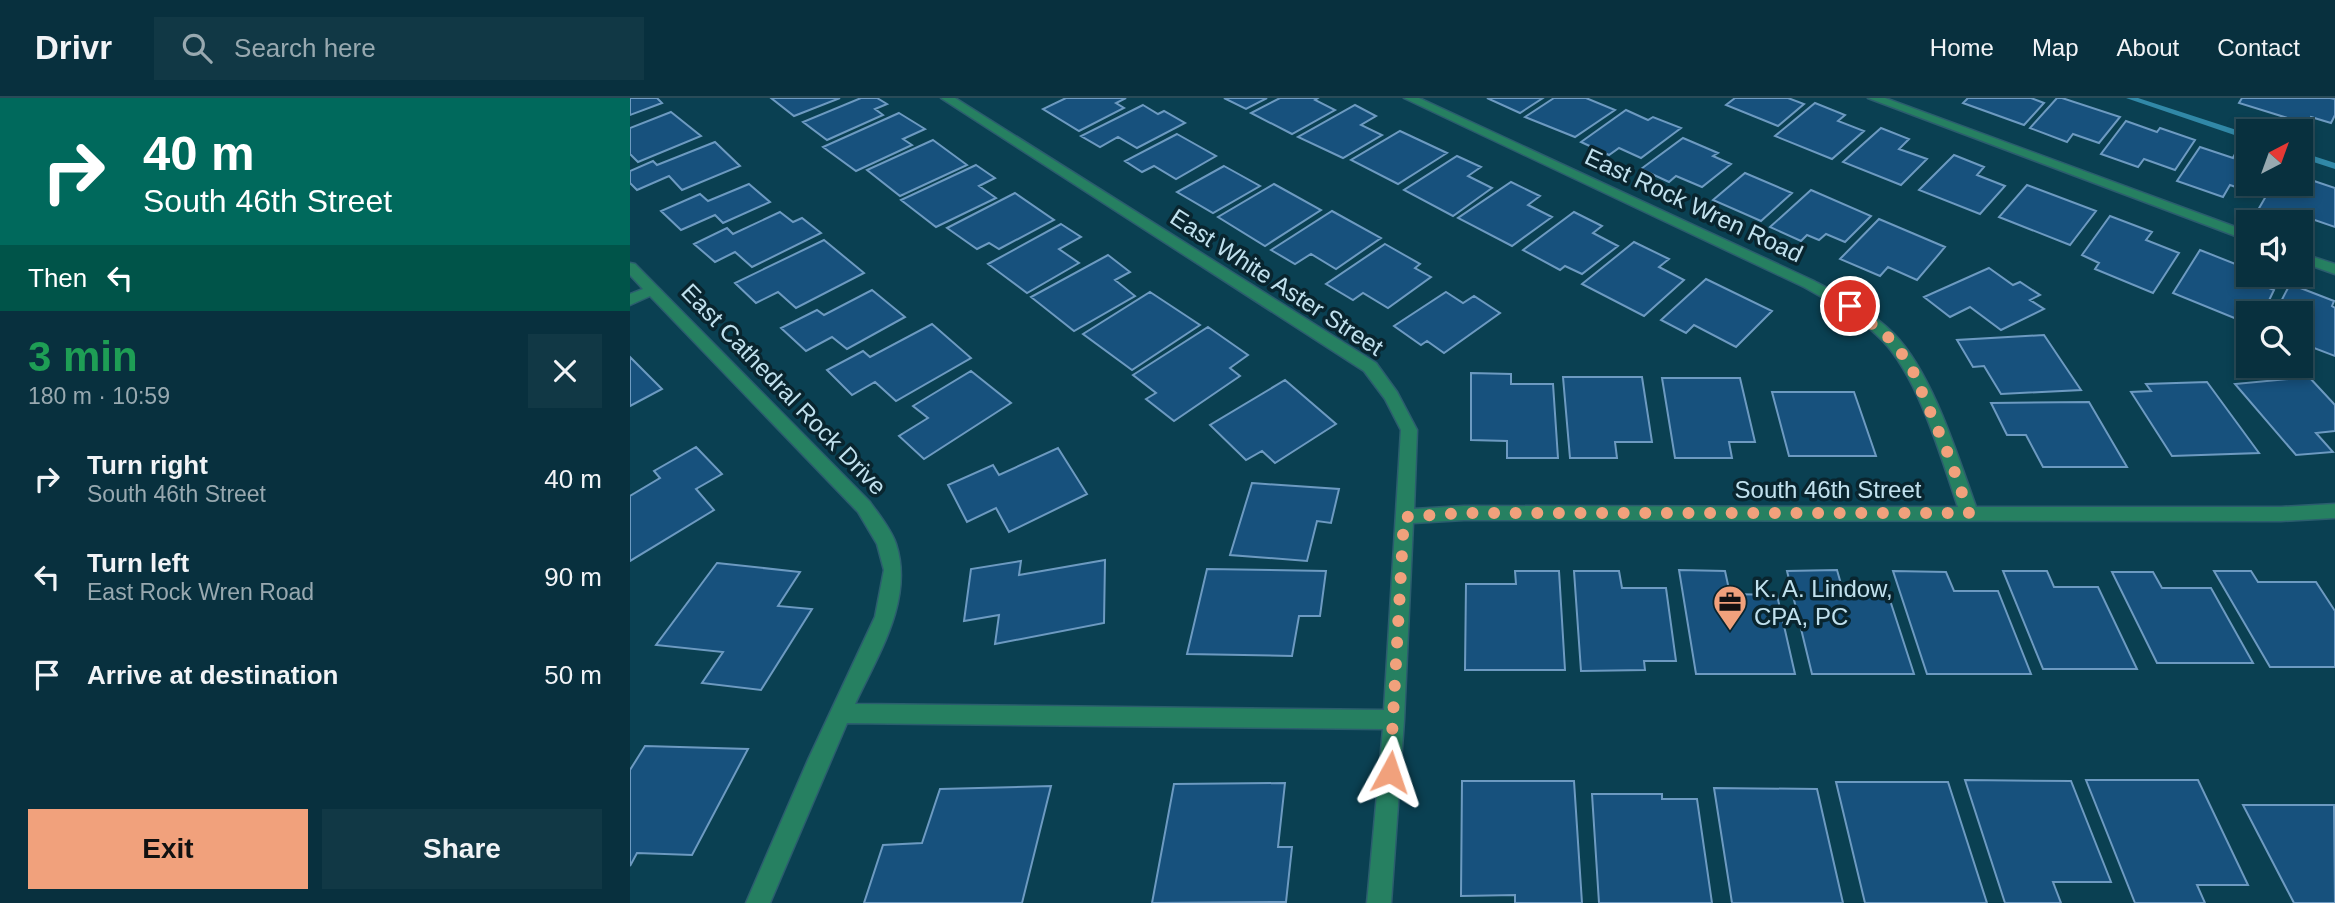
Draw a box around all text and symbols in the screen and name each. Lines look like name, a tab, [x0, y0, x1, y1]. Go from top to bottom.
search box	[154, 17, 644, 80]
text: Drivr	[35, 29, 112, 66]
icon: search	[178, 29, 216, 67]
text: Search here	[234, 33, 376, 63]
text: Home	[1930, 34, 1994, 61]
text: Map	[2032, 34, 2079, 61]
text: About	[2117, 34, 2179, 61]
text: Contact	[2217, 34, 2300, 61]
north arrow	[2236, 119, 2314, 196]
map controls	[2236, 119, 2313, 378]
icon: right	[28, 126, 119, 217]
text: 40 m	[143, 126, 255, 180]
street label: East Rock Wren Road	[1581, 143, 1807, 267]
text: South 46th Street	[143, 183, 392, 219]
street label: East White Aster Street	[1166, 203, 1389, 361]
button: sound	[2236, 210, 2313, 287]
icon: left	[101, 259, 139, 297]
text: Then	[28, 263, 87, 293]
pin	[1820, 276, 1880, 336]
street label: East Cathedral Rock Drive	[676, 278, 892, 500]
icon: arrive	[1831, 287, 1869, 325]
button: search	[2236, 301, 2313, 378]
text: 3 min	[28, 333, 138, 380]
button: close	[528, 334, 602, 408]
text: 180 m · 10:59	[28, 383, 170, 409]
text: Turn right	[87, 450, 208, 480]
icon: right	[28, 460, 66, 498]
text: 40 m	[544, 464, 602, 494]
street label: South 46th Street	[1735, 476, 1922, 503]
text: South 46th Street	[87, 481, 266, 507]
text: Turn left	[87, 548, 189, 578]
icon: left	[28, 558, 66, 596]
text: 90 m	[544, 562, 602, 592]
place label: K. A. Lindow, CPA, PC	[1754, 575, 1893, 630]
text: East Rock Wren Road	[87, 579, 314, 605]
office icon: K. A. Lindow, CPA, PC	[1711, 583, 1749, 632]
icon: arrive	[28, 656, 66, 694]
text: Arrive at destination	[87, 660, 338, 690]
text: 50 m	[544, 660, 602, 690]
position arrow	[1353, 735, 1427, 809]
button: Exit	[28, 809, 308, 889]
button: Share	[322, 809, 602, 889]

